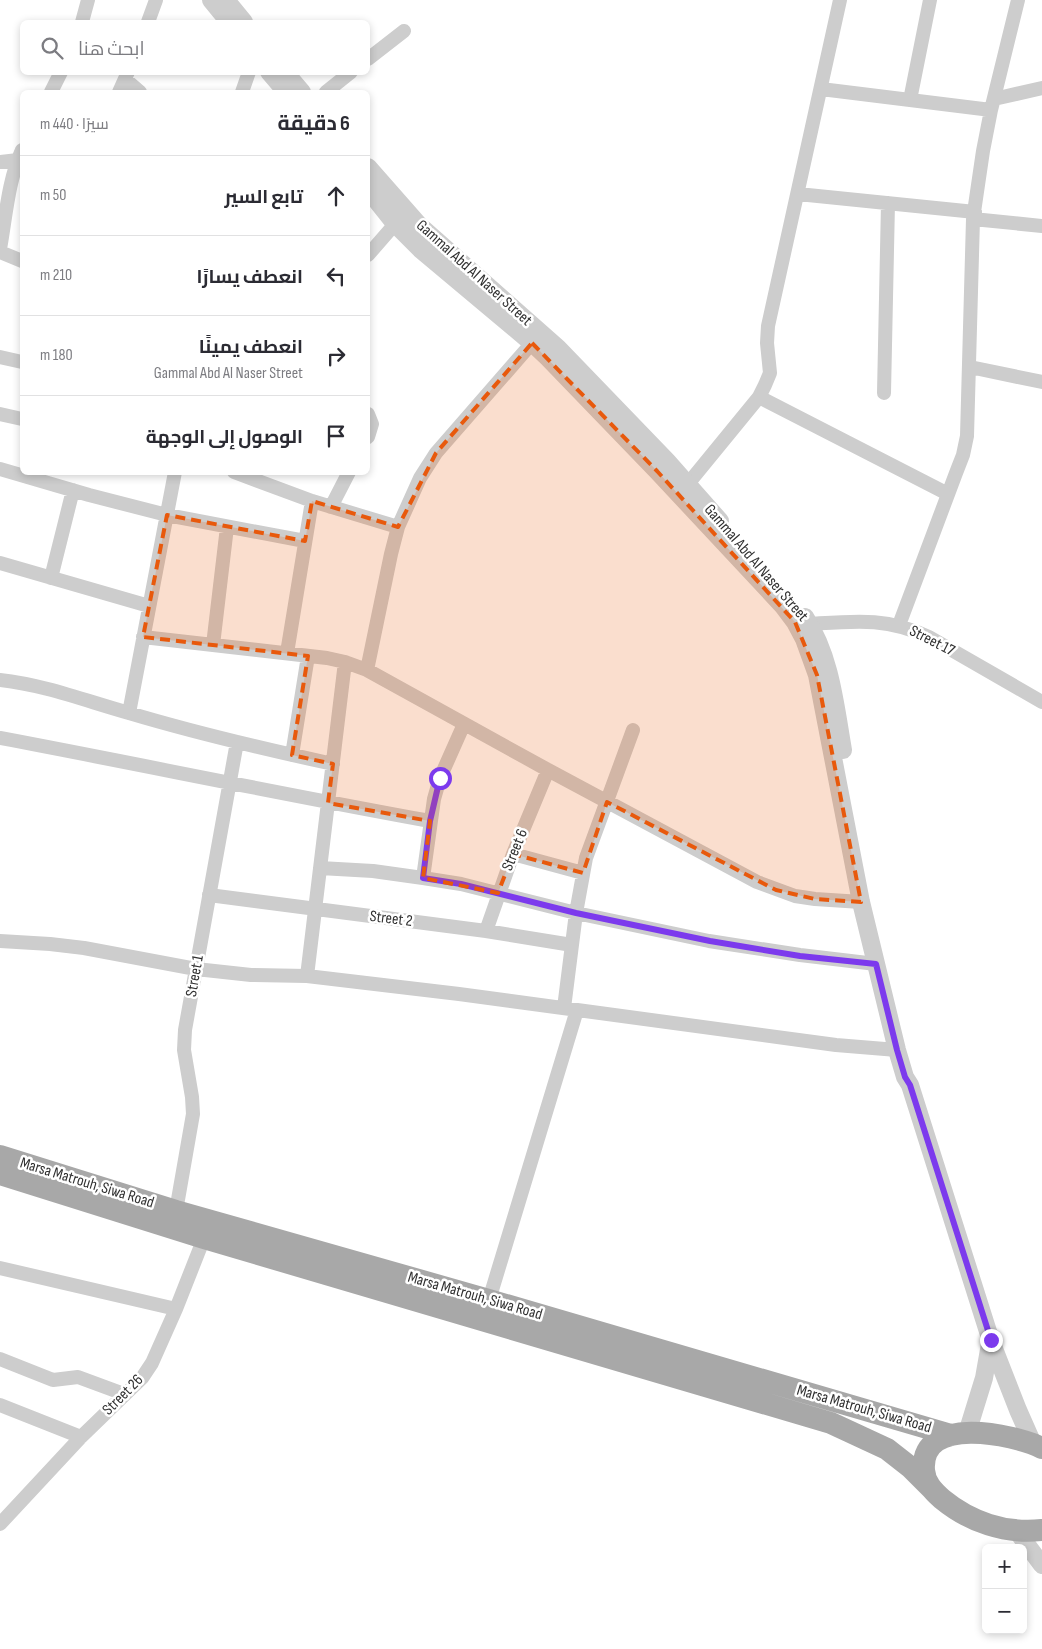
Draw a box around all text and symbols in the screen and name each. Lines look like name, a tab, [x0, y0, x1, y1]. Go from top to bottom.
search box	[20, 20, 370, 75]
icon: search	[38, 34, 66, 62]
text: ابحث هنا	[78, 38, 145, 61]
text: 6 دقيقة	[277, 111, 350, 136]
text: سيرًا · 440 m	[40, 115, 109, 134]
icon: ahead	[322, 182, 350, 210]
text: 50 m	[40, 186, 66, 205]
text: تابع السير	[224, 186, 303, 209]
street label: Gammal Abd Al Naser Street	[412, 216, 536, 330]
icon: left	[322, 262, 350, 290]
text: 210 m	[40, 266, 72, 285]
text: انعطف يسارًا	[196, 266, 303, 289]
text: انعطف يمينًا	[199, 336, 303, 359]
icon: right	[322, 342, 350, 370]
text: 180 m	[40, 346, 73, 365]
text: Gammal Abd Al Naser Street	[154, 364, 303, 383]
icon: arrive	[322, 422, 350, 450]
text: الوصول إلى الوجهة	[146, 426, 303, 449]
street label: Gammal Abd Al Naser Street	[700, 500, 812, 626]
street label: Street 17	[906, 622, 958, 661]
route start	[429, 767, 452, 790]
street label: Street 6	[498, 826, 532, 874]
street label: Street 2	[369, 907, 413, 931]
street label: Street 1	[182, 953, 208, 998]
street label: Marsa Matrouh, Siwa Road	[18, 1154, 156, 1212]
street label: Marsa Matrouh, Siwa Road	[406, 1268, 544, 1324]
route end	[980, 1329, 1003, 1352]
street label: Street 26	[99, 1371, 147, 1419]
street label: Marsa Matrouh, Siwa Road	[795, 1381, 933, 1437]
map controls	[982, 1544, 1027, 1634]
button: +	[982, 1544, 1027, 1589]
button: −	[982, 1589, 1027, 1634]

